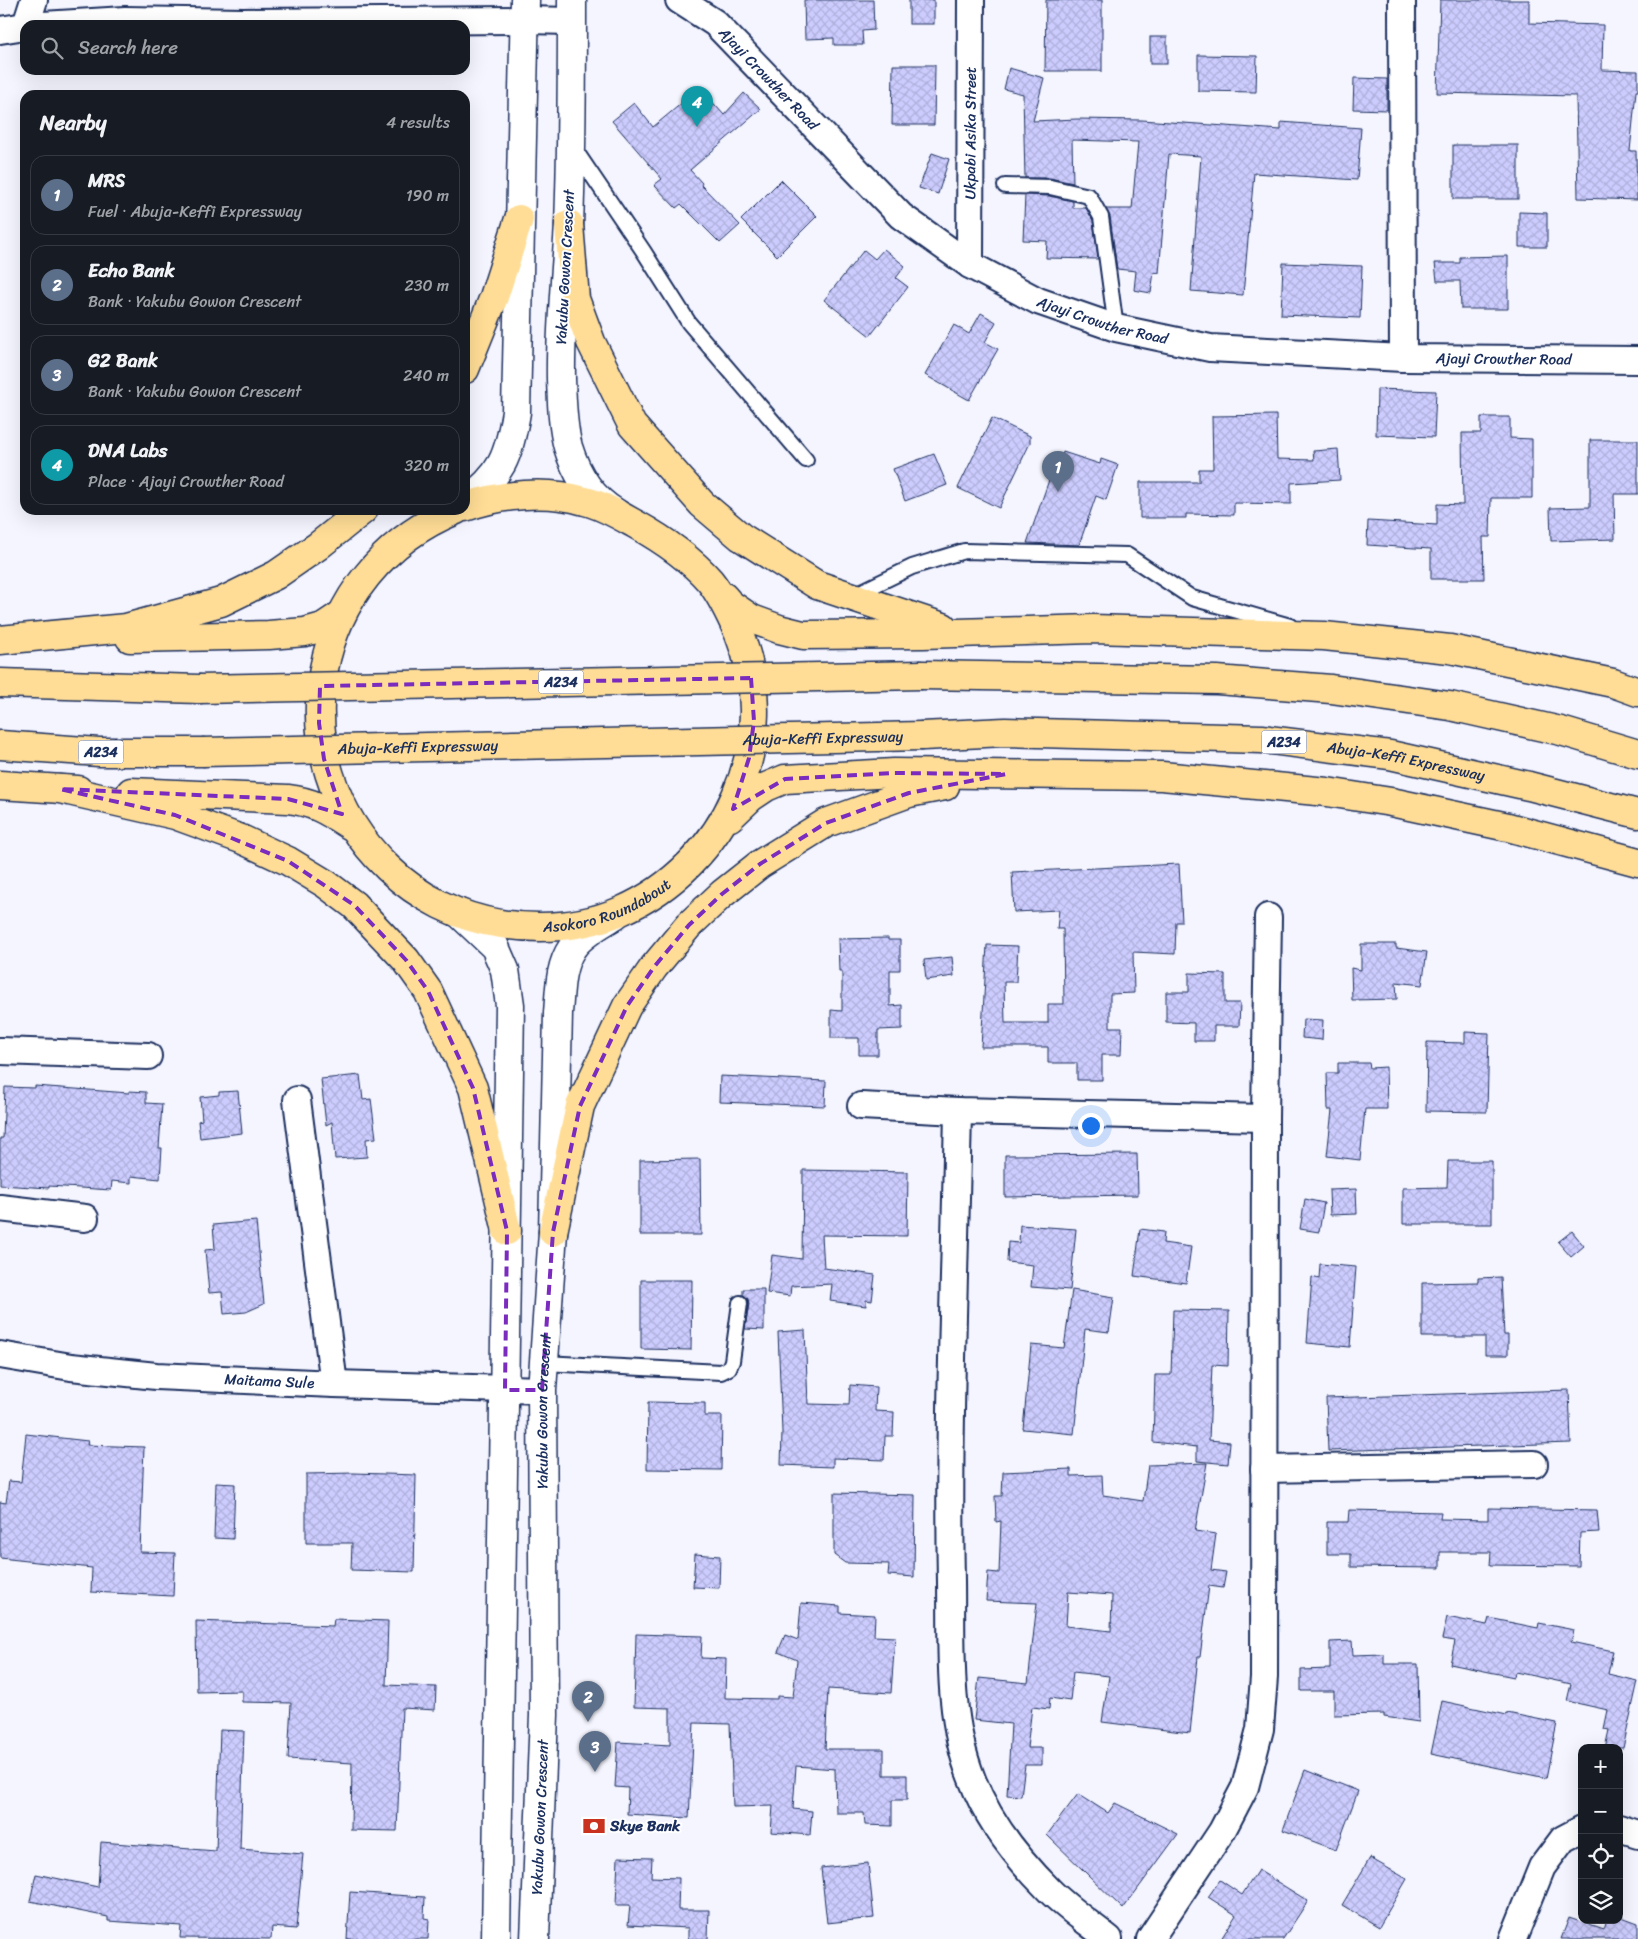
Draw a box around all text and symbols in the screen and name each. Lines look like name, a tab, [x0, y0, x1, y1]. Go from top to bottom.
search box	[20, 20, 470, 75]
street label: Ajayi Crowther Road	[711, 20, 826, 137]
text: Search here	[78, 31, 178, 64]
icon: search	[38, 34, 66, 62]
street label: Ukpabi Asika Street	[957, 66, 984, 199]
pin: 4	[681, 86, 713, 127]
text: Nearby	[40, 104, 106, 142]
text: 4 results	[386, 108, 450, 137]
text: MRS	[88, 164, 125, 197]
text: 1	[54, 181, 60, 210]
text: 190 m	[406, 181, 449, 210]
street label: Yakubu Gowon Crescent	[548, 188, 582, 345]
text: Fuel · Abuja-Keffi Expressway	[88, 197, 302, 226]
text: Echo Bank	[88, 254, 175, 287]
text: 2	[52, 271, 62, 300]
text: 230 m	[404, 271, 449, 300]
text: Bank · Yakubu Gowon Crescent	[88, 287, 302, 316]
street label: Ajayi Crowther Road	[1033, 288, 1172, 352]
text: G2 Bank	[88, 344, 158, 377]
street label: Ajayi Crowther Road	[1435, 345, 1573, 372]
text: 3	[53, 361, 61, 390]
text: 240 m	[403, 361, 449, 390]
text: Bank · Yakubu Gowon Crescent	[88, 377, 302, 406]
text: DNA Labs	[88, 434, 168, 467]
text: 4	[52, 451, 62, 480]
text: 320 m	[404, 451, 449, 480]
pin: 1	[1042, 451, 1074, 492]
text: Place · Ajayi Crowther Road	[88, 467, 284, 496]
road number: A234	[538, 670, 584, 694]
street label: Abuja-Keffi Expressway	[741, 723, 904, 753]
road number: A234	[1262, 730, 1306, 754]
street label: Abuja-Keffi Expressway	[336, 732, 499, 762]
street label: Abuja-Keffi Expressway	[1324, 734, 1488, 789]
road number: A234	[78, 740, 124, 764]
street label: Asokoro Roundabout	[542, 872, 677, 940]
your location	[1078, 1113, 1104, 1139]
street label: Yakubu Gowon Crescent	[529, 1332, 559, 1489]
street label: Maitama Sule	[224, 1366, 315, 1396]
pin: 2	[572, 1681, 604, 1722]
pin: 3	[579, 1731, 611, 1772]
street label: Yakubu Gowon Crescent	[524, 1738, 556, 1895]
map controls	[1578, 1744, 1623, 1924]
button: +	[1578, 1744, 1623, 1789]
button: −	[1578, 1789, 1623, 1834]
bank icon: Skye Bank	[581, 1813, 607, 1839]
place label: Skye Bank	[609, 1813, 681, 1839]
button: locate	[1578, 1834, 1623, 1879]
button: layers	[1578, 1879, 1623, 1924]

